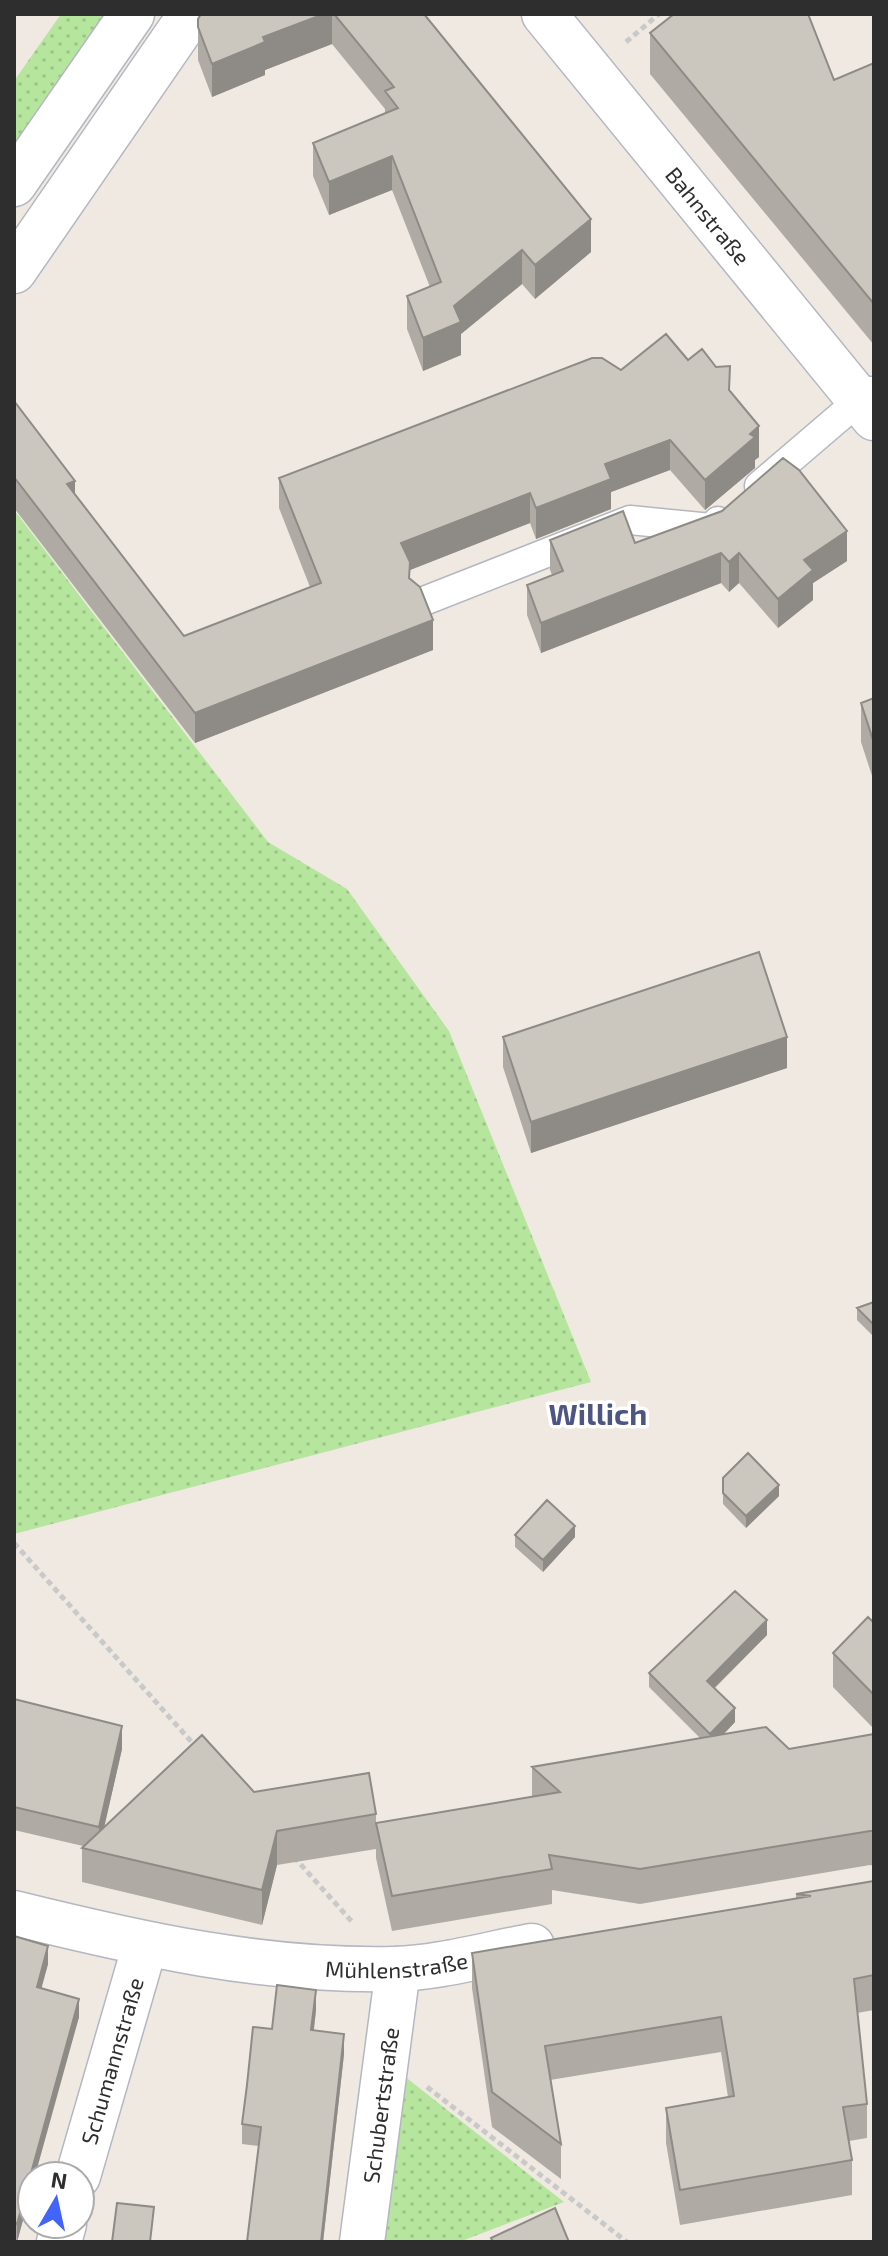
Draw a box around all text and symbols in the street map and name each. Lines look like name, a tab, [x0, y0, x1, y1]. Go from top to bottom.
street label: Bahnstraße	[661, 161, 756, 269]
district label: Willich	[549, 1395, 647, 1431]
street label: Mühlenstraße	[325, 1946, 470, 1982]
street label: Schumannstraße	[75, 1974, 148, 2147]
street label: Schubertstraße	[357, 2026, 403, 2185]
north arrow	[16, 2160, 96, 2240]
text: N	[49, 2165, 69, 2193]

